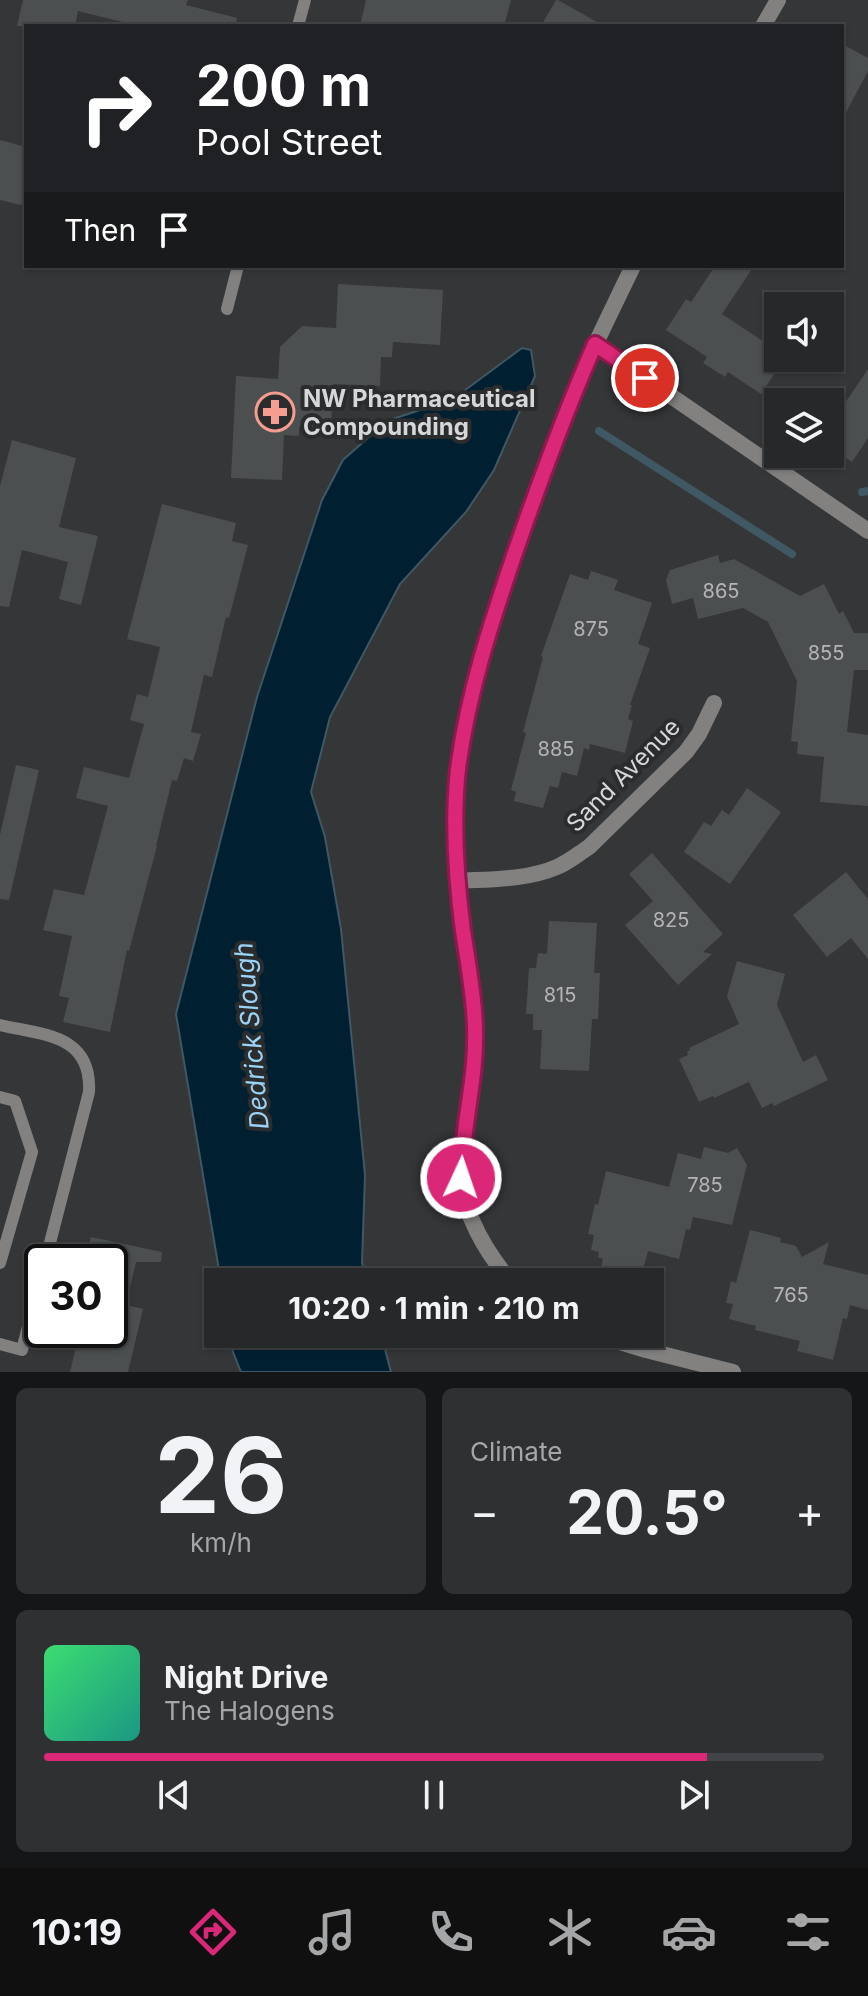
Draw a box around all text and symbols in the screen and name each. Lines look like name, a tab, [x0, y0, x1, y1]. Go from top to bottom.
text: 200 m	[196, 52, 371, 120]
icon: right	[64, 56, 168, 160]
text: Pool Street	[196, 120, 382, 164]
icon: arrive	[152, 208, 196, 252]
text: Then	[64, 212, 136, 248]
map controls	[764, 292, 844, 468]
button: sound	[764, 292, 844, 372]
pin	[611, 344, 679, 412]
icon: arrive	[623, 356, 667, 400]
place label: NW Pharmaceutical Compounding	[303, 384, 536, 441]
button: layers	[764, 388, 844, 468]
pharmacy icon: NW Pharmaceutical Compounding	[254, 391, 296, 433]
house number: 865	[703, 579, 739, 603]
house number: 875	[573, 617, 609, 641]
house number: 855	[808, 641, 844, 665]
street label: Sand Avenue	[560, 712, 686, 838]
house number: 885	[538, 737, 574, 761]
house number: 825	[653, 908, 689, 932]
water label: Dedrick Slough	[227, 941, 275, 1131]
house number: 815	[544, 983, 576, 1007]
position arrow	[419, 1136, 503, 1220]
house number: 785	[687, 1173, 723, 1197]
speed limit sign: 30	[24, 1244, 128, 1348]
house number: 765	[773, 1283, 809, 1307]
text: 10:20 · 1 min · 210 m	[288, 1290, 580, 1326]
text: 26	[154, 1412, 288, 1538]
text: Climate	[470, 1436, 562, 1467]
text: 20.5°	[566, 1476, 728, 1548]
text: −	[470, 1485, 499, 1539]
text: +	[795, 1485, 824, 1539]
text: km/h	[190, 1527, 252, 1558]
text: Night Drive	[164, 1659, 328, 1695]
text: The Halogens	[164, 1695, 335, 1726]
icon: previous	[152, 1773, 196, 1817]
icon: pause	[412, 1773, 456, 1817]
icon: next	[672, 1773, 716, 1817]
icon: directions	[185, 1904, 241, 1960]
icon: music	[304, 1904, 360, 1960]
icon: phone	[423, 1904, 479, 1960]
icon: climate	[542, 1904, 598, 1960]
icon: car	[661, 1904, 717, 1960]
icon: filters	[780, 1904, 836, 1960]
text: 10:19	[32, 1910, 122, 1954]

